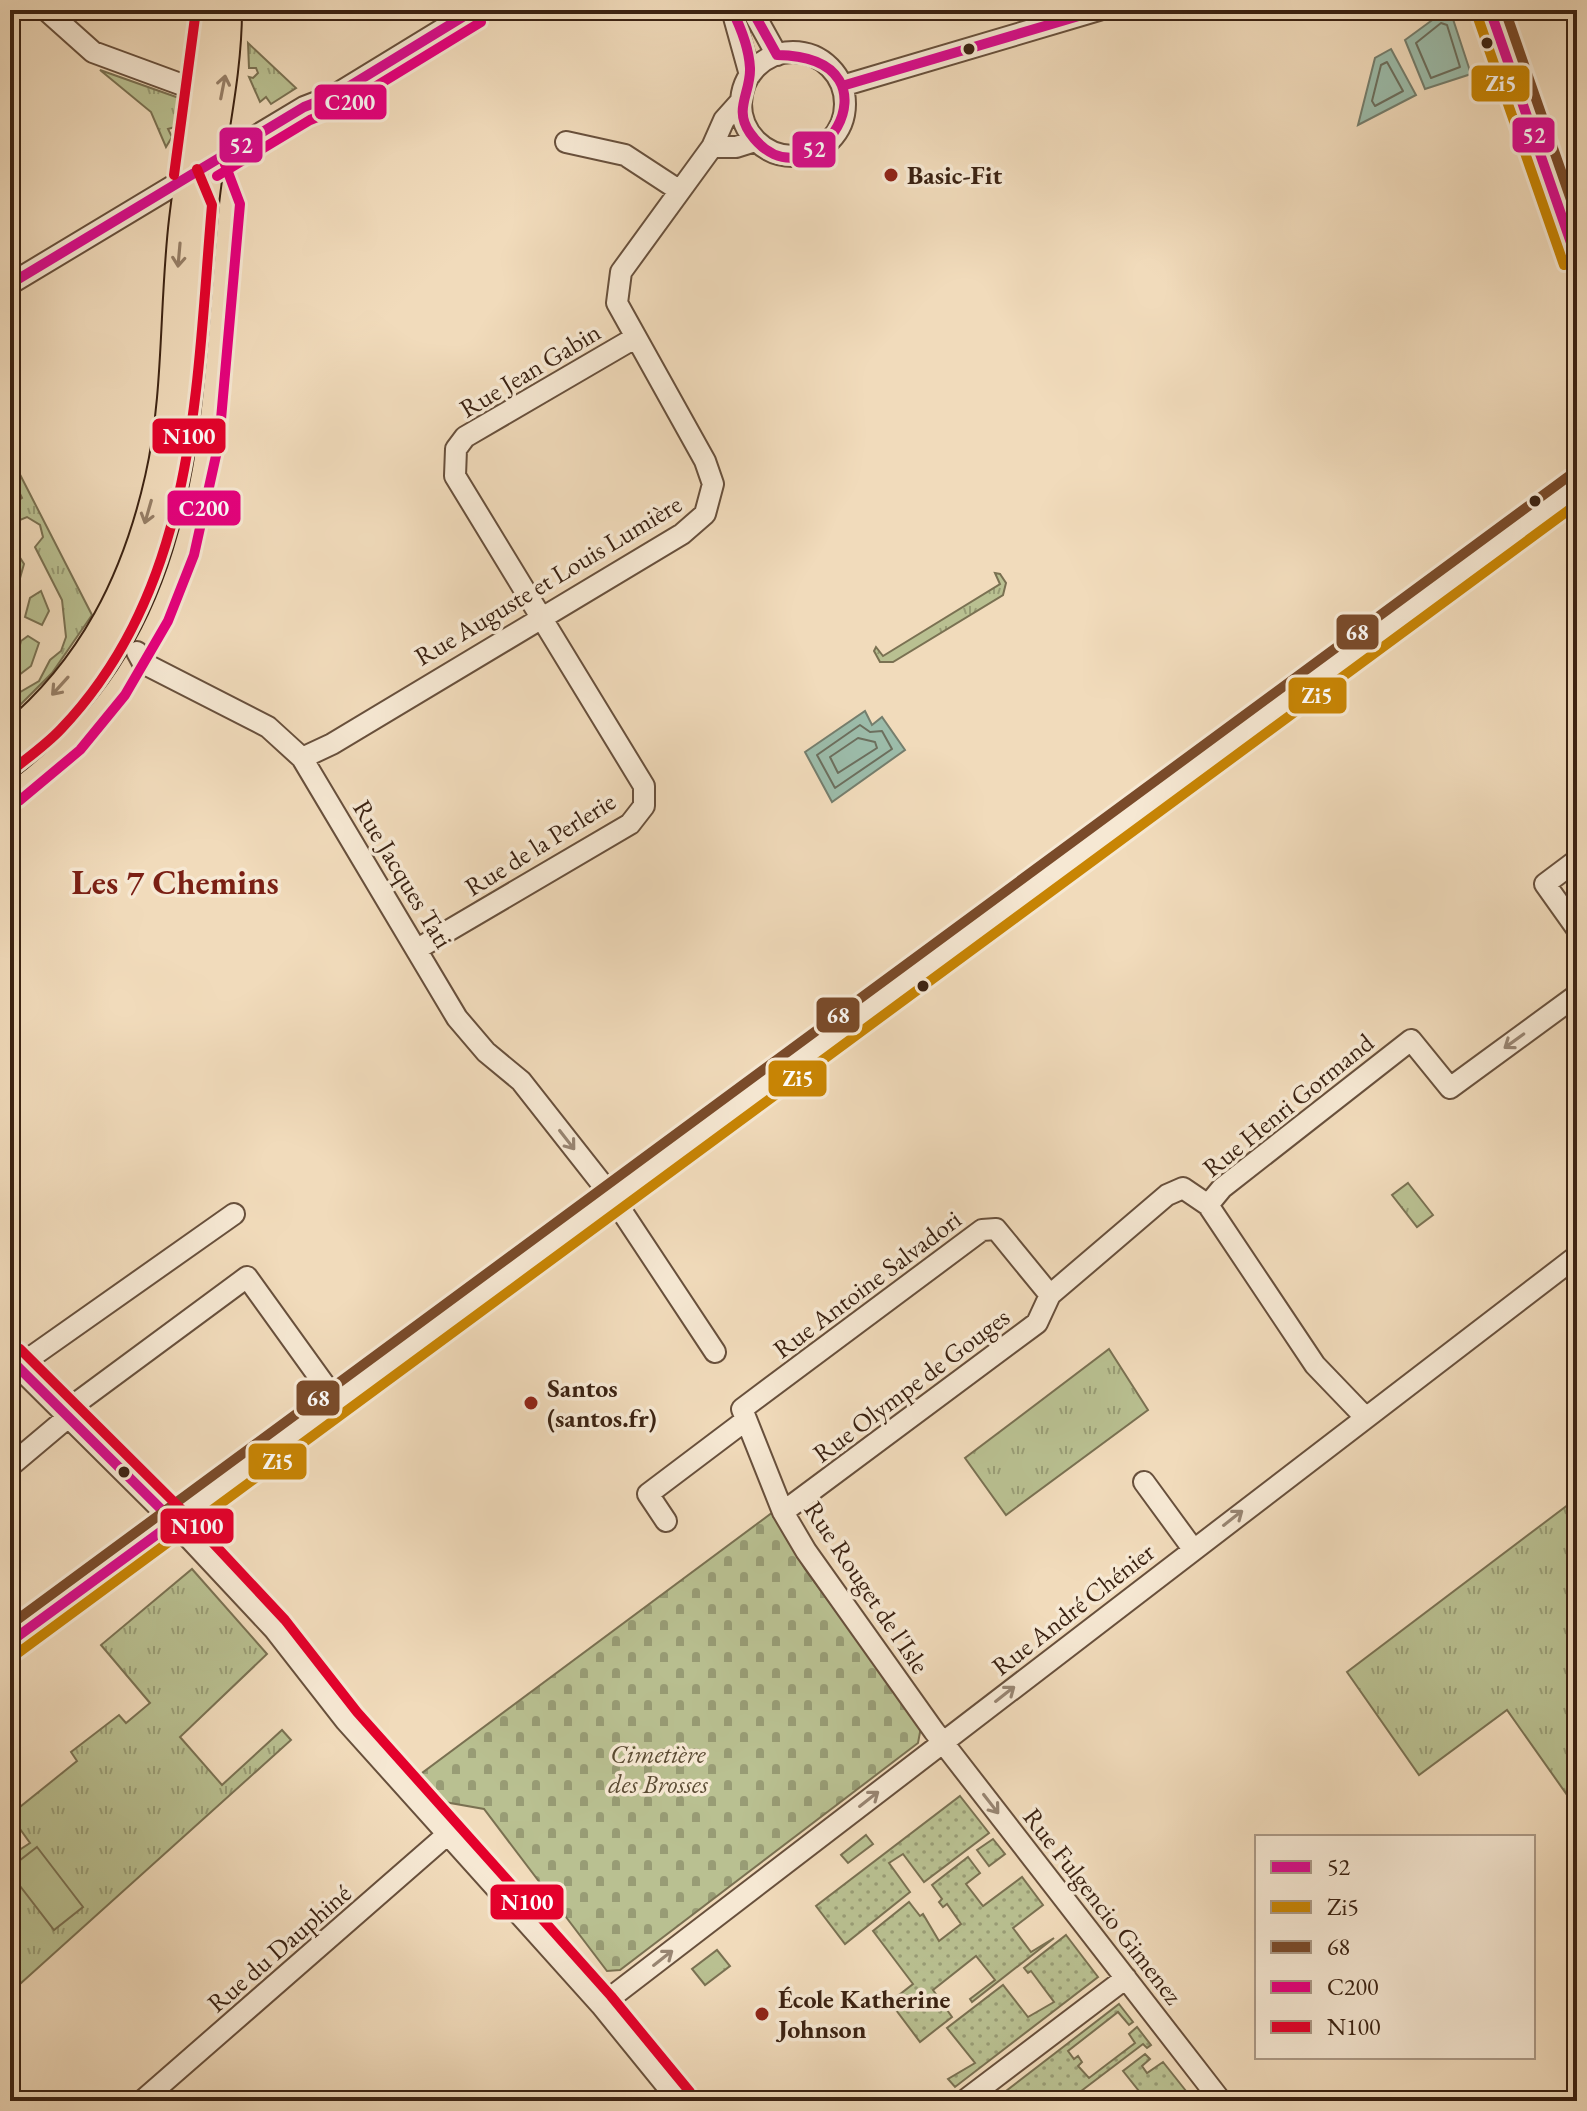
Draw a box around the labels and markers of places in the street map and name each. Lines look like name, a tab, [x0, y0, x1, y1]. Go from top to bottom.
unlabelled marker	[1479, 35, 1495, 51]
unlabelled marker	[961, 41, 977, 57]
place label: Basic-Fit	[907, 158, 1002, 192]
marker: Basic-Fit	[882, 166, 900, 184]
unlabelled marker	[1527, 493, 1543, 509]
unlabelled marker	[915, 978, 931, 994]
place label: Santos (santos.fr)	[547, 1371, 657, 1435]
marker: Santos (santos.fr)	[522, 1394, 540, 1412]
unlabelled marker	[116, 1464, 132, 1480]
place label: École Katherine Johnson	[775, 1982, 951, 2046]
marker: École Katherine Johnson	[753, 2005, 771, 2023]

